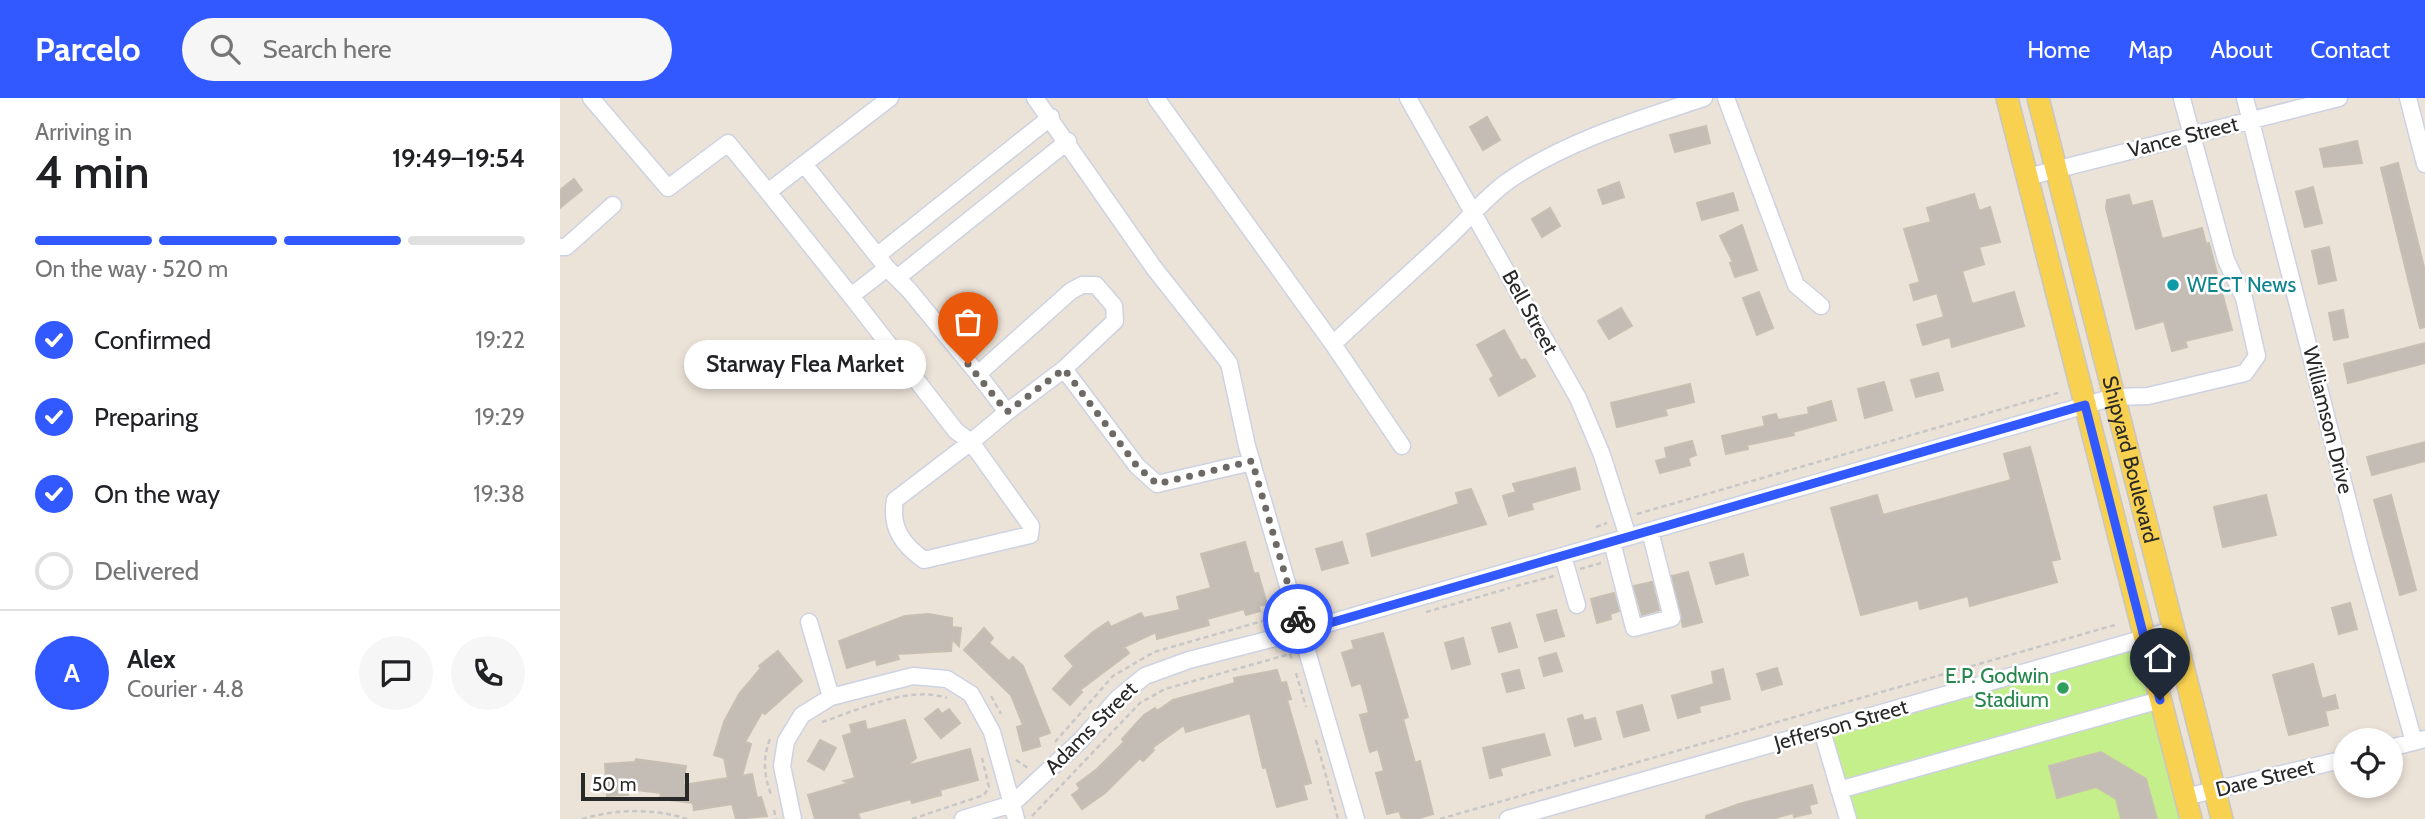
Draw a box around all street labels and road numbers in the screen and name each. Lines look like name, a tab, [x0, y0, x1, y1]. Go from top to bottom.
street label: Vance Street	[2125, 111, 2241, 162]
street label: Bell Street	[1497, 266, 1564, 358]
street label: Williamson Drive	[2298, 344, 2359, 496]
street label: Shipyard Boulevard	[2097, 373, 2164, 546]
street label: Adams Street	[1039, 676, 1142, 779]
street label: Jefferson Street	[1770, 694, 1910, 756]
street label: Dare Street	[2213, 753, 2317, 802]

